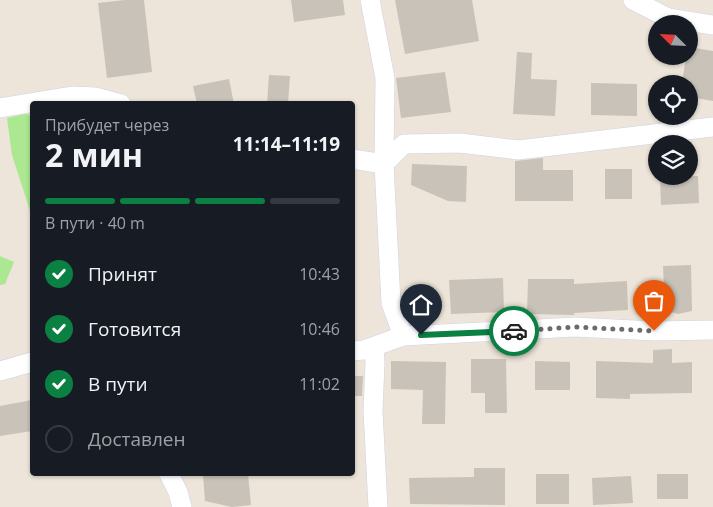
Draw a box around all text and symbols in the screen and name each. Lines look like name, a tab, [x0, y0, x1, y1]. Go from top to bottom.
north arrow	[648, 15, 698, 65]
map controls	[648, 15, 698, 185]
button: locate	[648, 75, 698, 125]
text: Прибудет через	[45, 114, 169, 136]
text: 11:14–11:19	[233, 131, 340, 157]
text: 2 мин	[45, 133, 143, 176]
button: layers	[648, 135, 698, 185]
text: В пути · 40 m	[45, 212, 145, 234]
icon: check	[45, 260, 73, 288]
text: Принят	[88, 261, 157, 287]
text: 10:43	[299, 263, 340, 285]
pin	[633, 280, 675, 331]
pin	[400, 284, 442, 335]
icon: bag	[640, 287, 668, 315]
icon: home	[407, 291, 435, 319]
courier	[489, 306, 539, 356]
icon: check	[45, 315, 73, 343]
text: Готовится	[88, 316, 181, 342]
icon: car	[500, 317, 528, 345]
text: 10:46	[299, 318, 340, 340]
icon: check	[45, 370, 73, 398]
text: В пути	[88, 371, 148, 397]
text: 11:02	[299, 373, 340, 395]
text: Доставлен	[88, 426, 186, 452]

